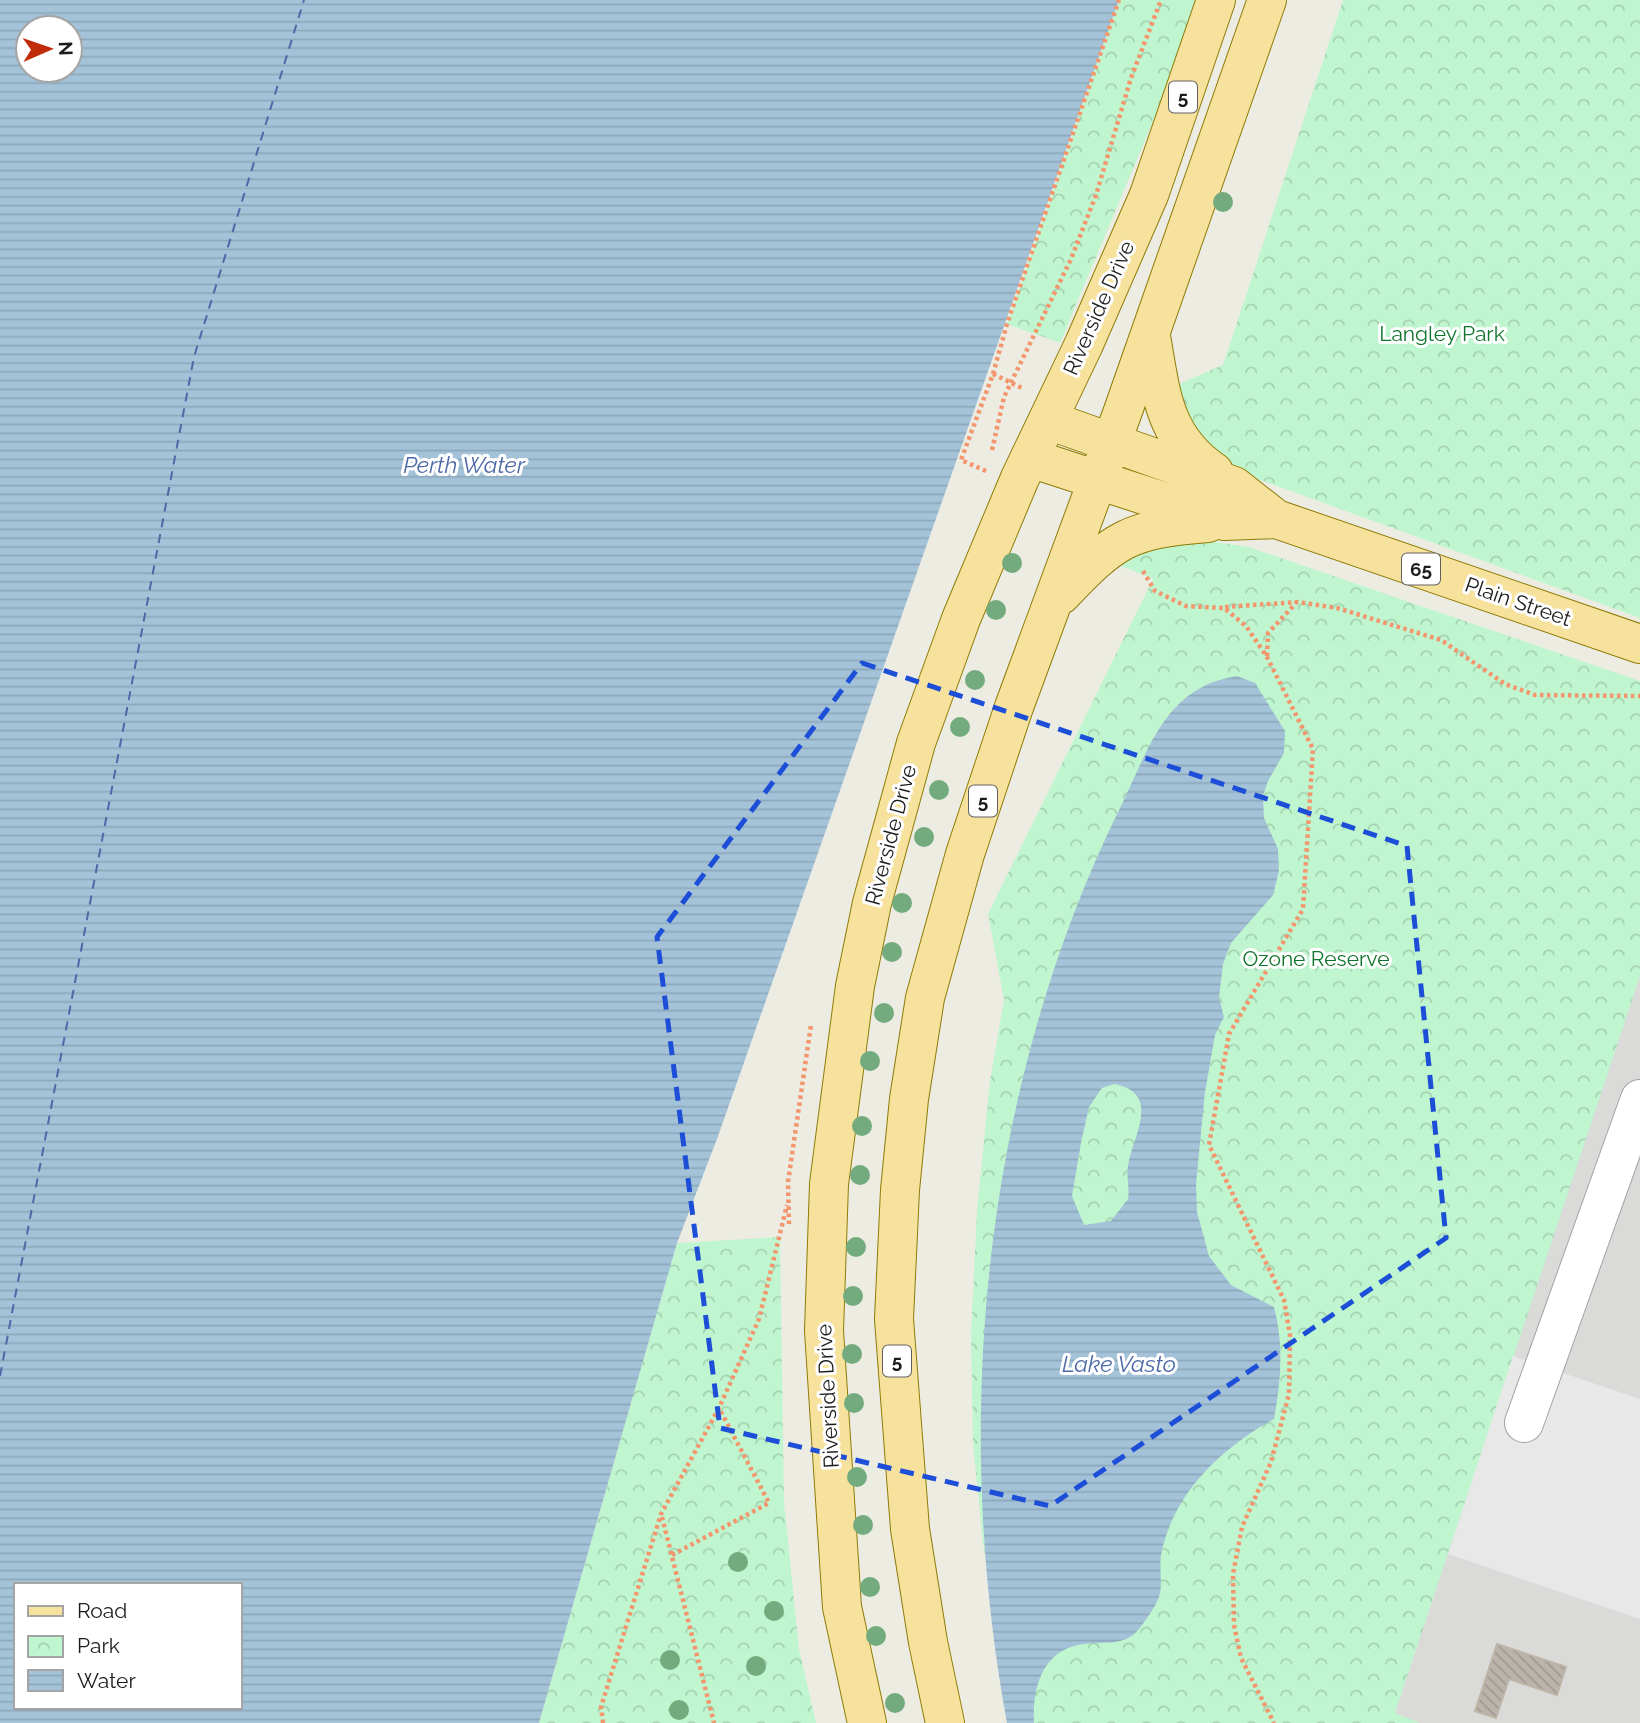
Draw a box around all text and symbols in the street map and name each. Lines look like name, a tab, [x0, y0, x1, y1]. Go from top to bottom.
north arrow	[14, 14, 84, 84]
text: N	[55, 41, 77, 56]
road number: 5	[1169, 82, 1197, 113]
street label: Riverside Drive	[1058, 237, 1139, 379]
park label: Langley Park	[1379, 321, 1505, 346]
water label: Perth Water	[403, 451, 526, 478]
road number: 65	[1402, 554, 1440, 584]
street label: Plain Street	[1462, 572, 1575, 631]
street label: Riverside Drive	[860, 762, 921, 908]
road number: 5	[969, 786, 997, 816]
park label: Ozone Reserve	[1243, 946, 1389, 971]
street label: Riverside Drive	[811, 1323, 844, 1469]
road number: 5	[883, 1345, 911, 1376]
water label: Lake Vasto	[1062, 1350, 1176, 1377]
legend	[14, 1583, 242, 1709]
text: Road	[77, 1598, 127, 1623]
text: Park	[77, 1633, 120, 1658]
text: Water	[77, 1668, 136, 1693]

